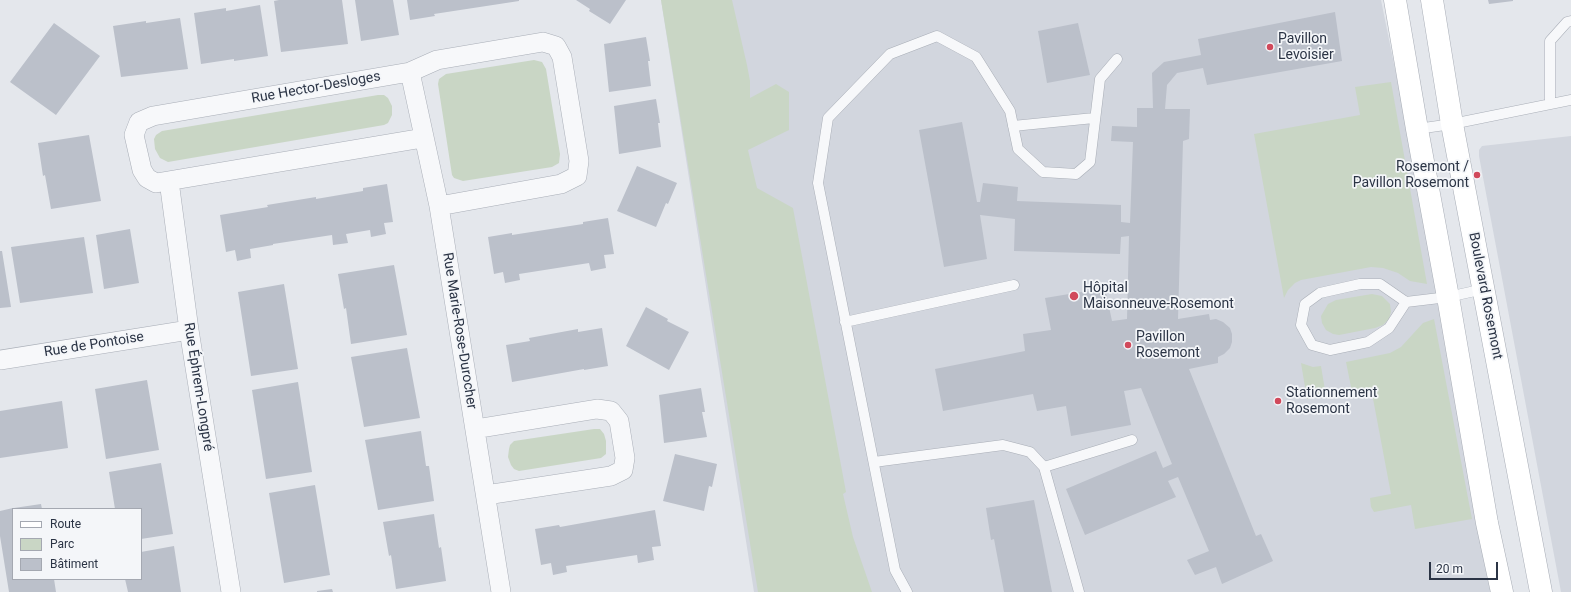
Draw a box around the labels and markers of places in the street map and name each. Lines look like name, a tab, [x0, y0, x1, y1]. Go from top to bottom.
place label: Pavillon Levoisier	[1278, 31, 1334, 64]
marker: Pavillon Levoisier	[1265, 42, 1275, 52]
place label: Rosemont / Pavillon Rosemont	[1353, 159, 1469, 192]
marker: Rosemont / Pavillon Rosemont	[1472, 170, 1482, 180]
place label: Hôpital Maisonneuve-Rosemont	[1083, 280, 1234, 312]
marker: Hôpital Maisonneuve-Rosemont	[1068, 290, 1080, 302]
place label: Pavillon Rosemont	[1136, 329, 1200, 362]
marker: Pavillon Rosemont	[1123, 340, 1133, 350]
place label: Stationnement Rosemont	[1286, 385, 1377, 418]
marker: Stationnement Rosemont	[1273, 396, 1283, 406]

